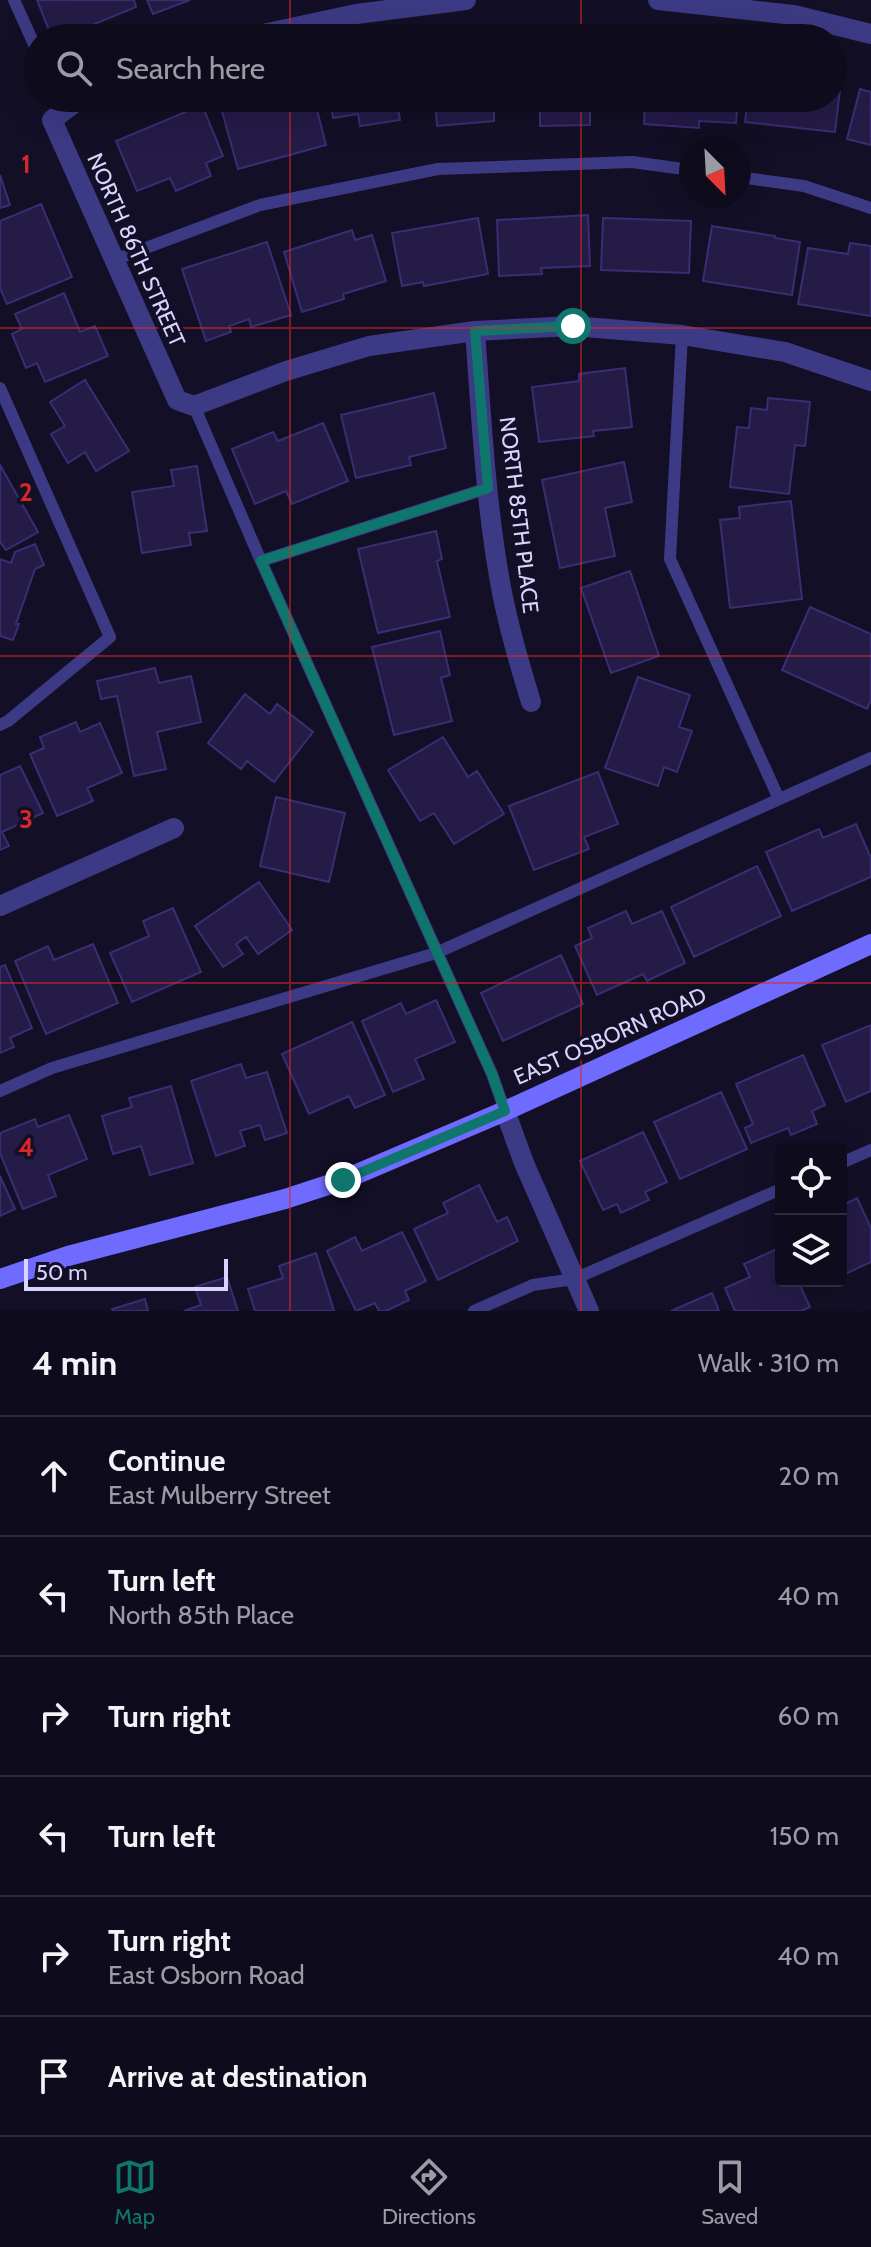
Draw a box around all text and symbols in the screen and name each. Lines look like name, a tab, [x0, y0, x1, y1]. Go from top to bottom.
search box	[24, 24, 847, 112]
icon: search	[52, 46, 96, 90]
text: Search here	[116, 50, 265, 87]
north arrow	[679, 136, 751, 208]
text: 1	[21, 148, 31, 180]
street label: NORTH 86TH STREET	[81, 149, 191, 351]
route start	[555, 308, 591, 344]
street label: NORTH 85TH PLACE	[494, 415, 544, 615]
text: 2	[19, 476, 33, 508]
text: 3	[19, 803, 33, 835]
street label: EAST OSBORN ROAD	[509, 981, 711, 1091]
text: 4	[18, 1131, 34, 1163]
map controls	[775, 1143, 847, 1287]
button: locate	[775, 1143, 847, 1215]
route end	[325, 1162, 361, 1198]
button: layers	[775, 1215, 847, 1287]
scale bar	[24, 1255, 228, 1291]
text: 50 m	[36, 1259, 88, 1286]
text: 4 min	[32, 1342, 117, 1384]
text: Walk · 310 m	[698, 1347, 839, 1379]
text: Continue	[108, 1442, 225, 1479]
icon: ahead	[32, 1454, 76, 1498]
text: 20 m	[779, 1460, 839, 1492]
text: East Mulberry Street	[108, 1479, 331, 1511]
text: Turn left	[108, 1562, 216, 1599]
icon: left	[32, 1574, 76, 1618]
text: 40 m	[777, 1580, 839, 1612]
text: North 85th Place	[108, 1599, 294, 1631]
icon: right	[32, 1694, 76, 1738]
text: Turn right	[108, 1698, 231, 1735]
text: 60 m	[777, 1700, 839, 1732]
icon: left	[32, 1814, 76, 1858]
text: Turn left	[108, 1818, 216, 1855]
text: 150 m	[770, 1820, 839, 1852]
text: Turn right	[108, 1922, 231, 1959]
icon: right	[32, 1934, 76, 1978]
text: 40 m	[777, 1940, 839, 1972]
text: East Osborn Road	[108, 1959, 305, 1991]
icon: arrive	[32, 2054, 76, 2098]
text: Arrive at destination	[108, 2058, 368, 2095]
tab: Map	[113, 2155, 157, 2230]
tab: Directions	[382, 2155, 476, 2230]
tab: Saved	[701, 2155, 758, 2230]

